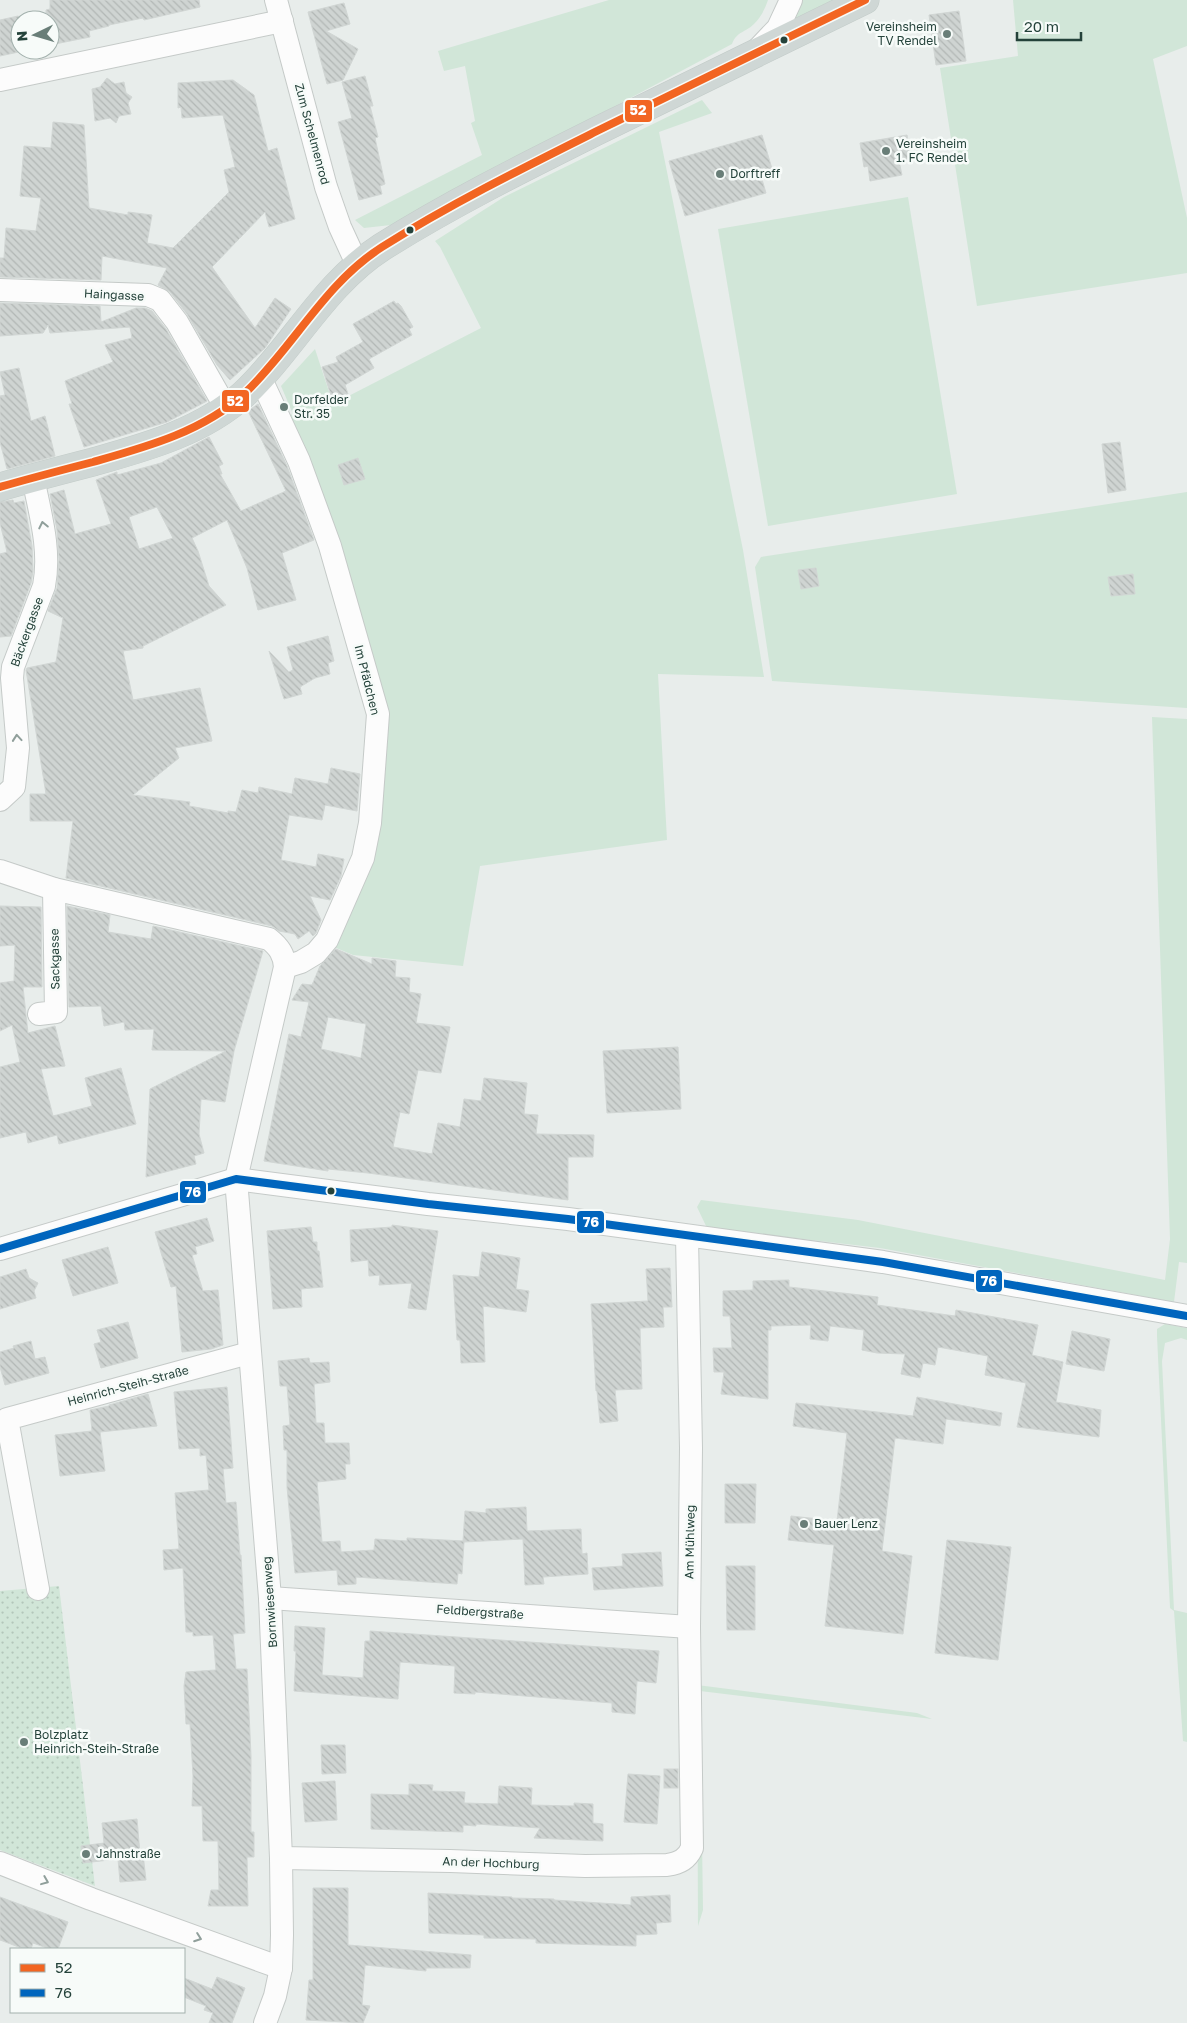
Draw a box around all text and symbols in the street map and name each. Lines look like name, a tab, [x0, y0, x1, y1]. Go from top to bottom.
north arrow	[10, 10, 60, 60]
scale bar	[1017, 10, 1081, 42]
text: 20 m	[1024, 17, 1059, 35]
place label: Vereinsheim TV Rendel	[866, 19, 937, 48]
marker: Vereinsheim TV Rendel	[941, 28, 953, 40]
text: N	[13, 30, 30, 42]
unlabelled marker	[779, 35, 789, 45]
street label: Zum Schelmenrod	[292, 82, 333, 186]
line badge: 52	[624, 99, 653, 123]
text: 52	[629, 101, 647, 118]
place label: Vereinsheim 1. FC Rendel	[896, 136, 967, 165]
marker: Vereinsheim 1. FC Rendel	[880, 145, 892, 157]
place label: Dorftreff	[730, 166, 781, 181]
marker: Dorftreff	[714, 168, 726, 180]
unlabelled marker	[405, 225, 415, 235]
street label: Haingasse	[84, 285, 145, 304]
line badge: 52	[221, 389, 250, 413]
text: 52	[226, 392, 244, 409]
place label: Dorfelder Str. 35	[294, 392, 349, 421]
marker: Dorfelder Str. 35	[278, 401, 290, 413]
one-way arrow	[38, 520, 48, 529]
street label: Bäckergasse	[7, 595, 46, 669]
street label: Im Pfädchen	[352, 643, 383, 717]
one-way arrow	[12, 734, 23, 742]
street label: Sackgasse	[46, 928, 63, 990]
line badge: 76	[179, 1180, 207, 1204]
text: 76	[185, 1183, 201, 1200]
unlabelled marker	[326, 1186, 336, 1196]
line badge: 76	[576, 1210, 605, 1234]
text: 76	[583, 1213, 599, 1230]
line badge: 76	[975, 1269, 1003, 1293]
text: 76	[981, 1272, 997, 1289]
street label: Heinrich-Steih-Straße	[66, 1362, 190, 1409]
street label: Am Mühlweg	[681, 1505, 698, 1579]
place label: Bauer Lenz	[814, 1516, 878, 1531]
marker: Bauer Lenz	[798, 1518, 810, 1530]
street label: Bornwiesenweg	[259, 1556, 280, 1648]
street label: Feldbergstraße	[436, 1601, 524, 1622]
place label: Bolzplatz Heinrich-Steih-Straße	[34, 1727, 159, 1756]
marker: Bolzplatz Heinrich-Steih-Straße	[18, 1736, 30, 1748]
place label: Jahnstraße	[96, 1846, 161, 1861]
marker: Jahnstraße	[80, 1848, 92, 1860]
street label: An der Hochburg	[442, 1853, 540, 1872]
one-way arrow	[40, 1875, 49, 1885]
one-way arrow	[193, 1932, 201, 1942]
legend	[10, 1948, 185, 2013]
text: 52	[55, 1958, 72, 1976]
text: 76	[55, 1983, 72, 2001]

